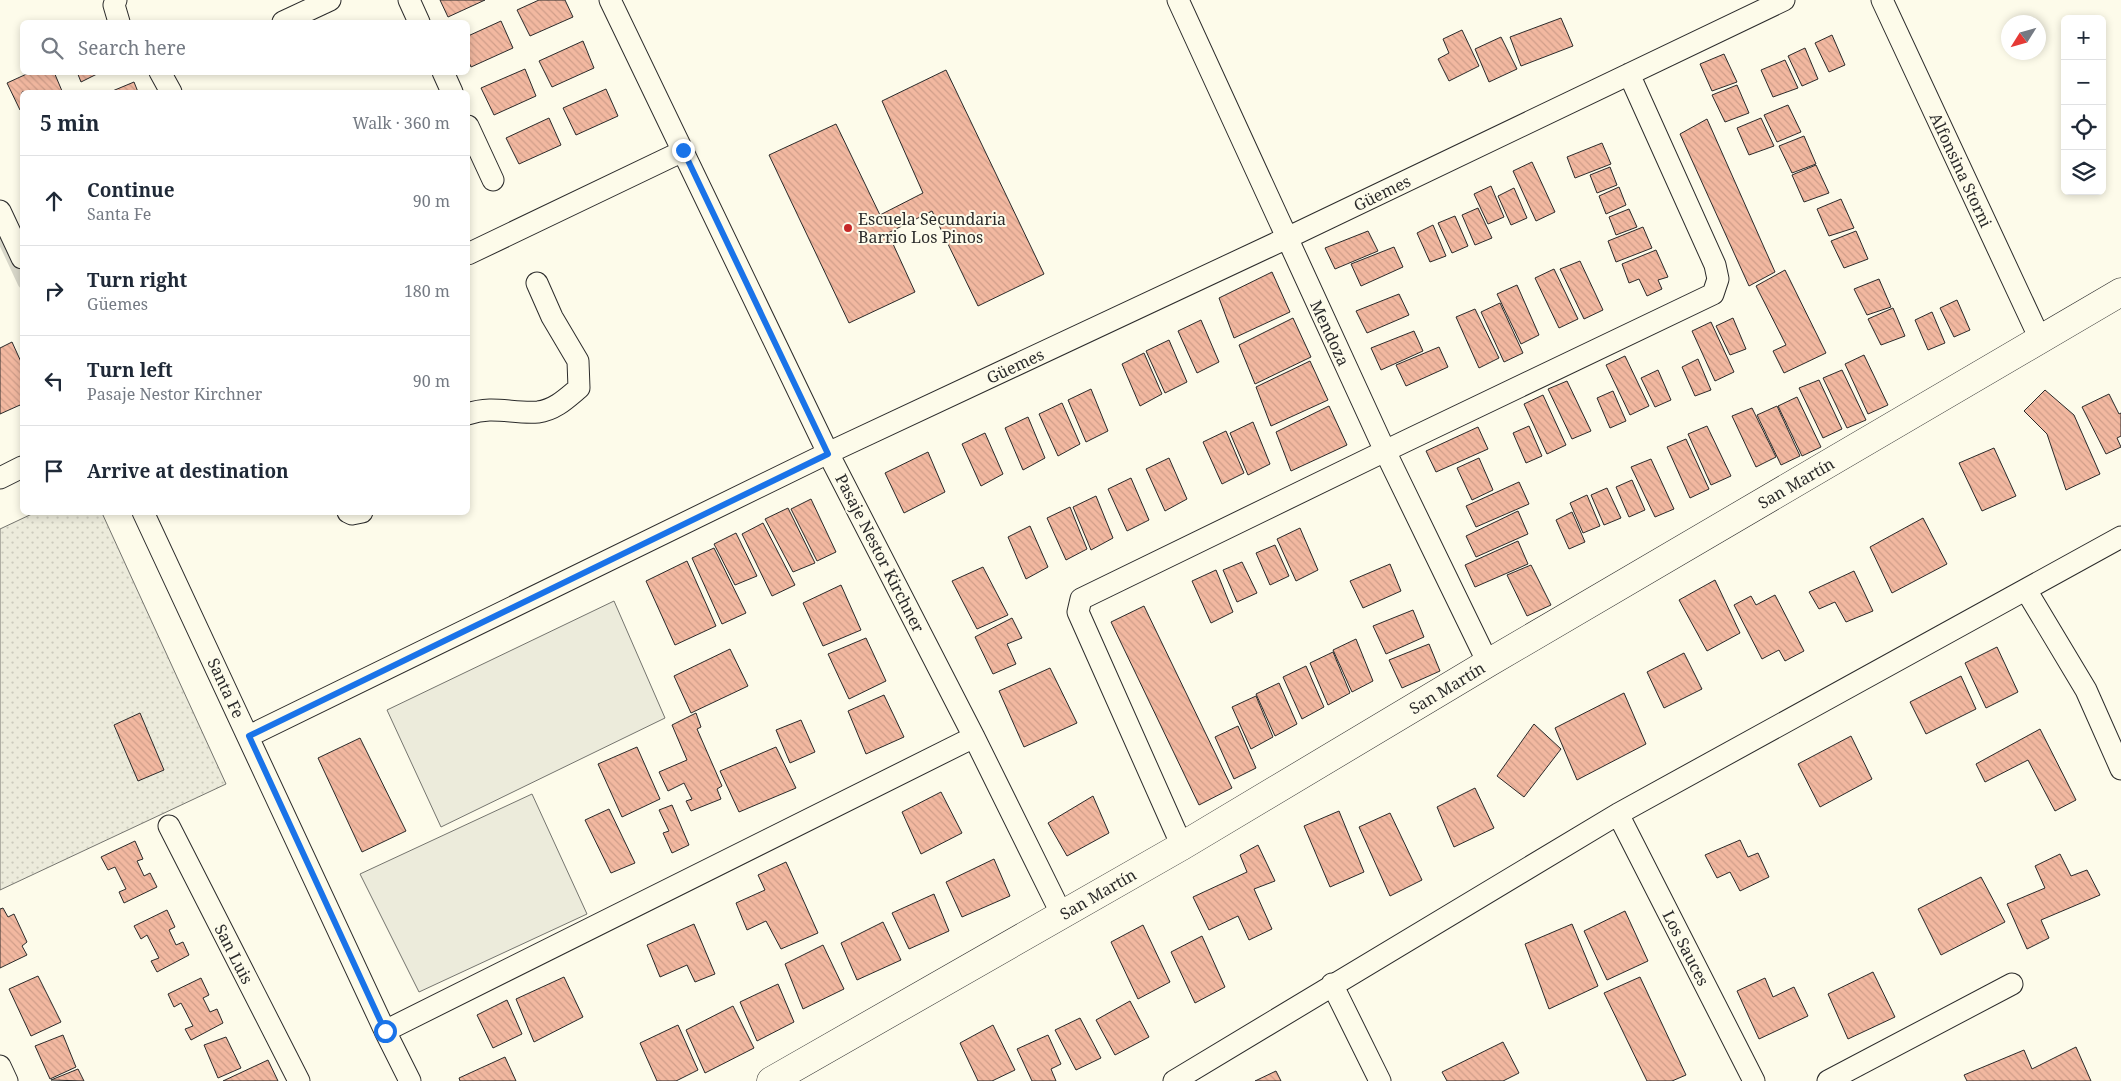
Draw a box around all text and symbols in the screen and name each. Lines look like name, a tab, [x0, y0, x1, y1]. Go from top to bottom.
north arrow	[2001, 15, 2046, 60]
map controls	[2061, 15, 2106, 195]
button: +	[2061, 15, 2106, 60]
search box	[20, 20, 470, 75]
icon: search	[38, 34, 66, 62]
text: Search here	[78, 35, 186, 61]
button: −	[2061, 60, 2106, 105]
button: locate	[2061, 105, 2106, 150]
text: 5 min	[40, 109, 99, 137]
street label: Alfonsina Storni	[1925, 109, 1997, 231]
text: Walk · 360 m	[353, 112, 450, 134]
route end	[672, 139, 695, 162]
button: layers	[2061, 150, 2106, 195]
street label: Güemes	[1350, 170, 1414, 216]
text: Continue	[87, 177, 175, 203]
icon: ahead	[40, 187, 68, 215]
text: 90 m	[413, 190, 450, 212]
text: Santa Fe	[87, 203, 151, 225]
place label: Escuela Secundaria Barrio Los Pinos	[858, 208, 1006, 248]
marker: Escuela Secundaria Barrio Los Pinos	[842, 222, 854, 234]
text: Turn right	[87, 267, 187, 293]
icon: right	[40, 277, 68, 305]
text: 180 m	[404, 280, 450, 302]
text: Güemes	[87, 293, 148, 315]
street label: Mendoza	[1305, 297, 1355, 369]
street label: Güemes	[983, 343, 1047, 389]
text: Turn left	[87, 357, 173, 383]
icon: left	[40, 367, 68, 395]
text: 90 m	[413, 370, 450, 392]
text: Pasaje Nestor Kirchner	[87, 383, 262, 405]
street label: San Martín	[1754, 452, 1838, 514]
icon: arrive	[40, 457, 68, 485]
text: Arrive at destination	[87, 458, 289, 484]
street label: Pasaje Nestor Kirchner	[830, 470, 930, 636]
street label: Santa Fe	[202, 654, 250, 722]
street label: San Martín	[1405, 657, 1489, 719]
street label: San Martín	[1056, 863, 1140, 925]
street label: Los Sauces	[1658, 906, 1714, 990]
street label: San Luis	[210, 920, 258, 988]
route start	[374, 1020, 397, 1043]

